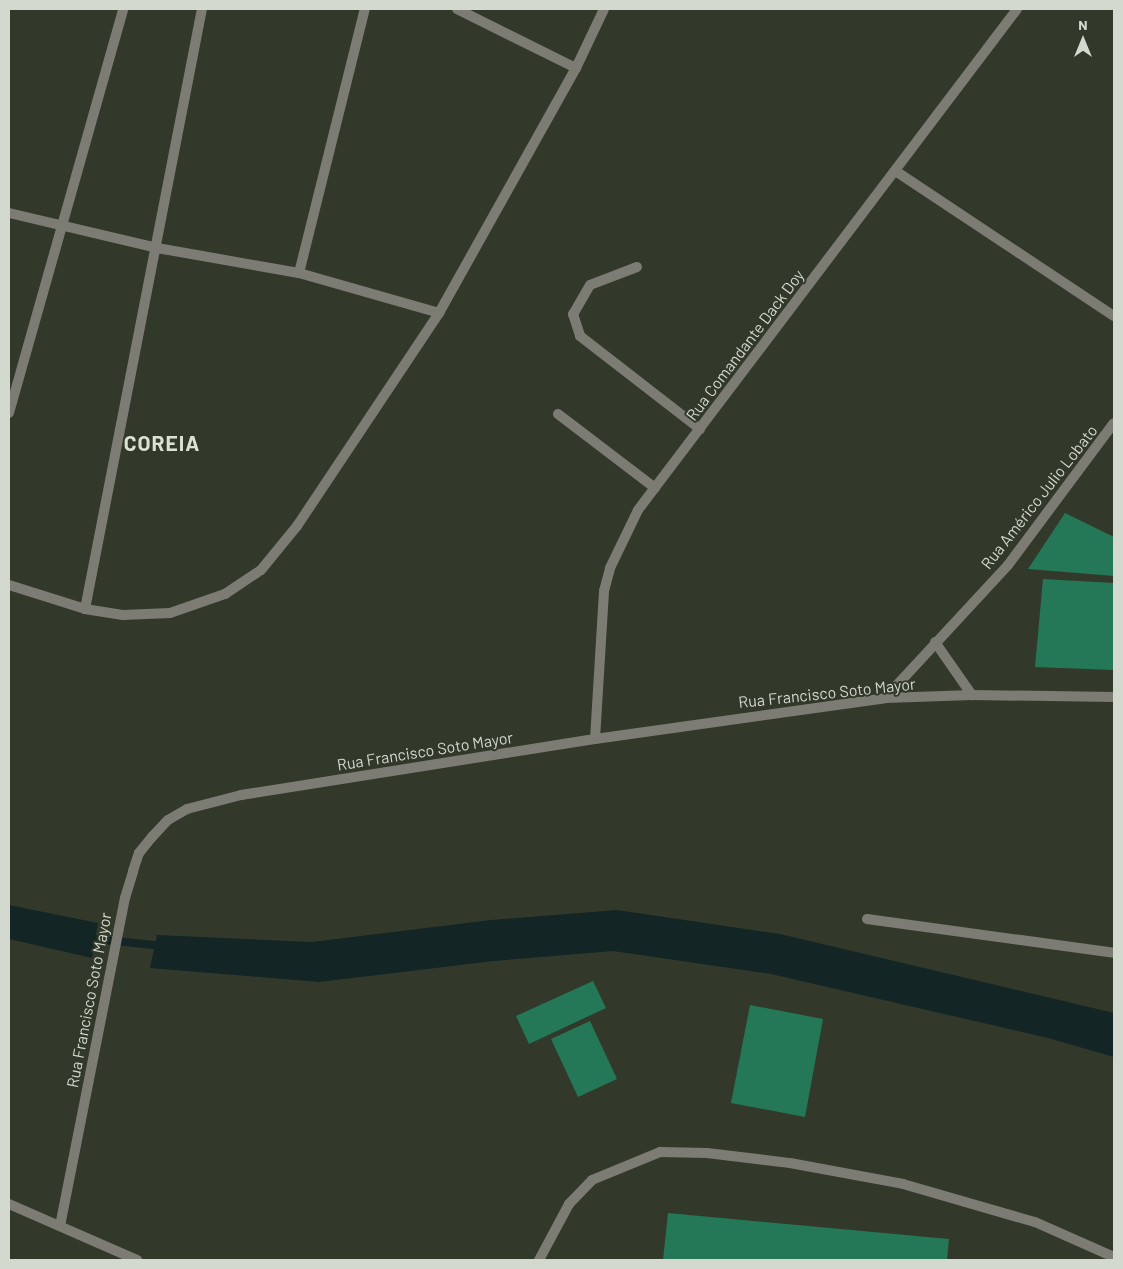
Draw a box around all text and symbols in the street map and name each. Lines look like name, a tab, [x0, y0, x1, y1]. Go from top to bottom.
north arrow	[1058, 15, 1108, 65]
text: N	[1078, 16, 1088, 33]
street label: Rua Comandante Dack Doy	[682, 266, 808, 424]
street label: Rua Américo Julio Lobato	[977, 421, 1101, 573]
district label: COREIA	[123, 430, 201, 456]
street label: Rua Francisco Soto Mayor	[737, 674, 917, 712]
street label: Rua Francisco Soto Mayor	[336, 728, 514, 774]
street label: Rua Francisco Soto Mayor	[63, 911, 115, 1089]

